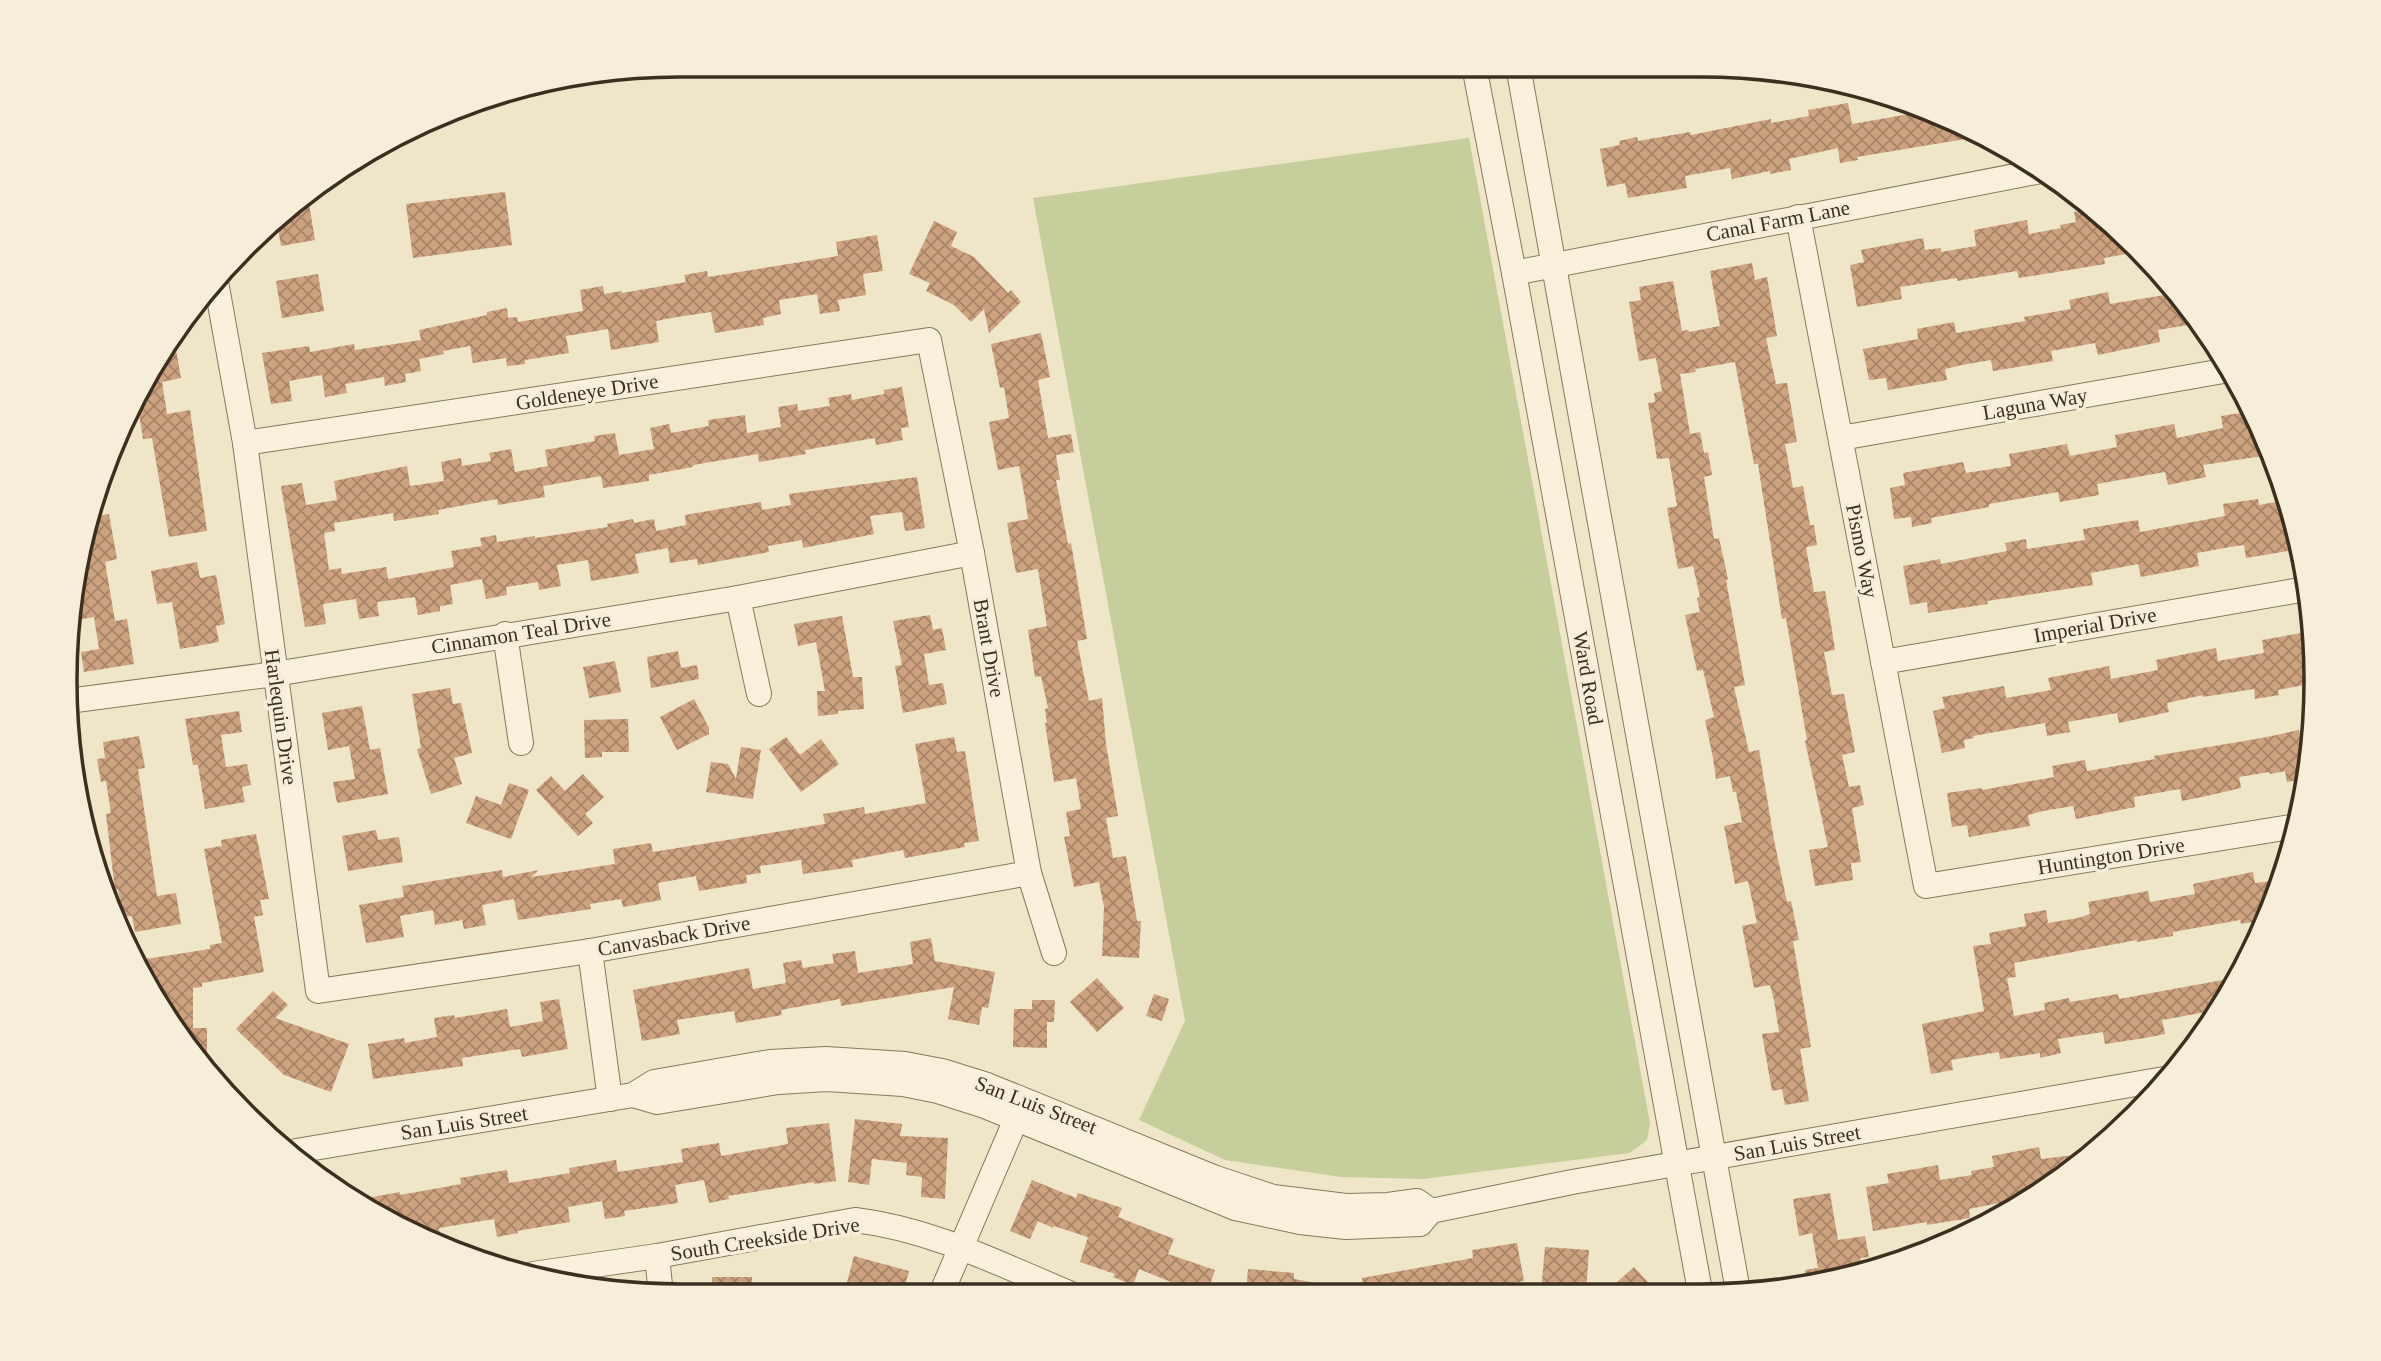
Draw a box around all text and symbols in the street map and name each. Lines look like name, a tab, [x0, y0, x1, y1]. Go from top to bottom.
street label: Canal Farm Lane	[1704, 195, 1852, 247]
street label: Goldeneye Drive	[514, 369, 660, 415]
street label: Laguna Way	[1981, 383, 2090, 425]
street label: Pismo Way	[1841, 502, 1883, 601]
street label: Brant Drive	[969, 597, 1009, 699]
street label: Imperial Drive	[2032, 602, 2158, 648]
street label: Cinnamon Teal Drive	[430, 607, 612, 659]
street label: Ward Road	[1568, 629, 1608, 727]
street label: Harlequin Drive	[260, 647, 302, 787]
street label: Huntington Drive	[2036, 833, 2186, 879]
street label: Canvasback Drive	[596, 911, 752, 961]
street label: San Luis Street	[972, 1071, 1100, 1139]
street label: San Luis Street	[399, 1101, 529, 1145]
street label: San Luis Street	[1732, 1120, 1862, 1166]
street label: South Creekside Drive	[669, 1212, 861, 1266]

